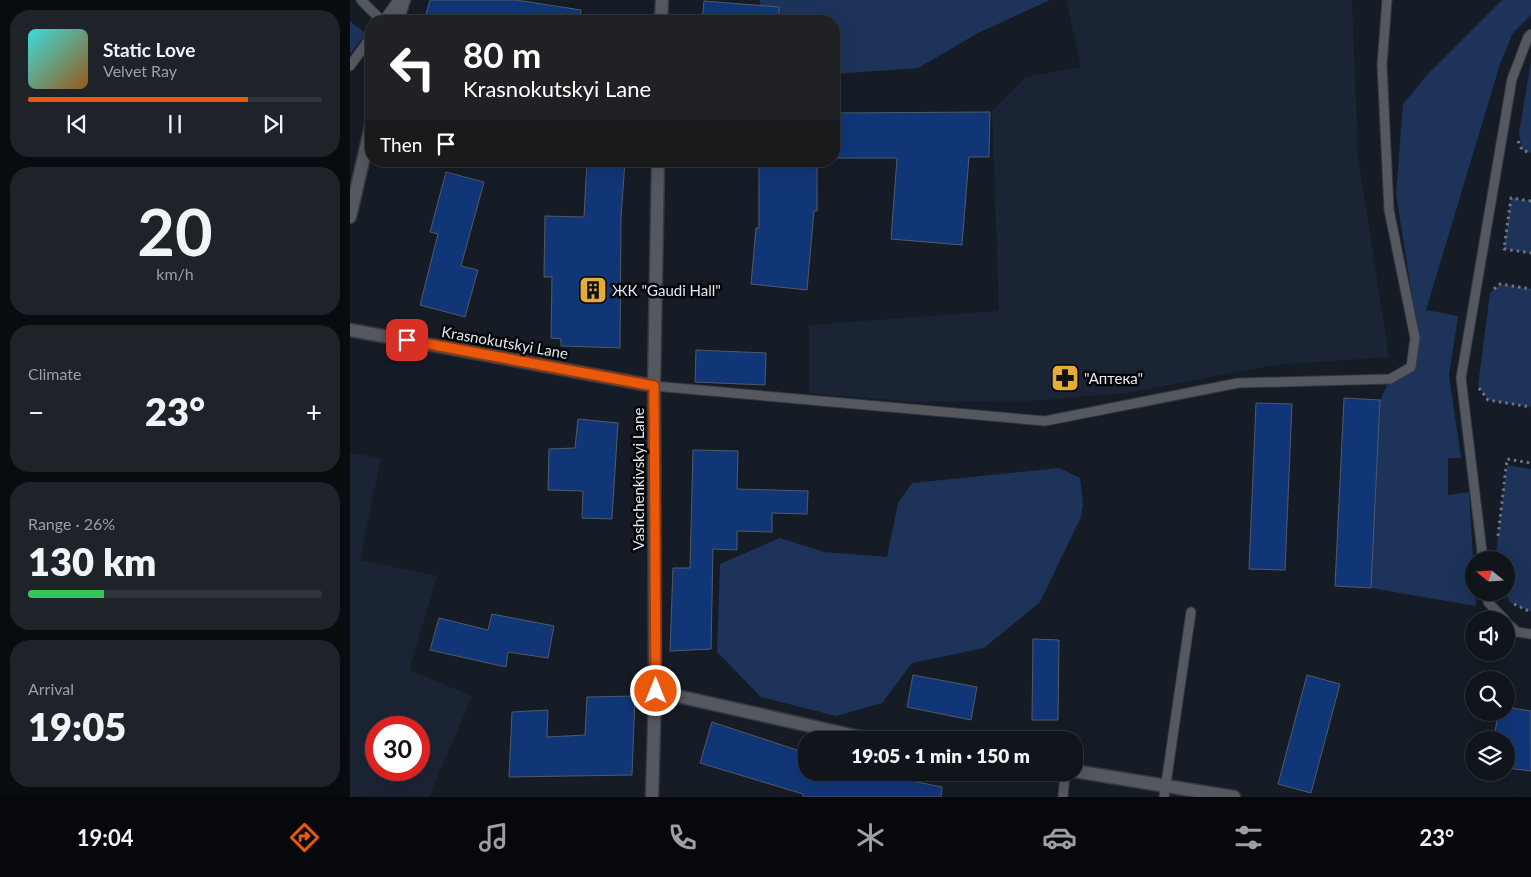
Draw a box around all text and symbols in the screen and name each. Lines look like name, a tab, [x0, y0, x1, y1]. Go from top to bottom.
text: 80 m	[463, 33, 541, 75]
icon: left	[380, 35, 445, 100]
text: Static Love	[103, 38, 195, 61]
text: Velvet Ray	[103, 61, 177, 80]
text: Krasnokutskyi Lane	[463, 75, 651, 102]
icon: previous	[63, 110, 91, 138]
icon: pause	[161, 110, 189, 138]
icon: next	[259, 110, 287, 138]
icon: arrive	[432, 130, 460, 158]
text: Then	[380, 133, 422, 156]
text: 20	[137, 192, 213, 270]
text: km/h	[156, 264, 194, 283]
building icon: ЖК "Gaudi Hall"	[578, 275, 608, 305]
place label: ЖК "Gaudi Hall"	[612, 281, 721, 299]
pin	[386, 319, 428, 361]
street label: Krasnokutskyi Lane	[440, 322, 570, 362]
icon: arrive	[393, 326, 421, 354]
pharmacy icon: "Аптека"	[1050, 363, 1080, 393]
text: Climate	[28, 364, 81, 383]
place label: "Аптека"	[1084, 369, 1143, 387]
text: 23°	[145, 388, 205, 434]
text: −	[28, 395, 44, 429]
text: +	[306, 395, 322, 429]
street label: Vashchenkivskyi Lane	[629, 408, 647, 550]
text: Range · 26%	[28, 514, 115, 533]
text: 130 km	[28, 538, 156, 584]
north arrow	[1465, 551, 1515, 601]
map controls	[1465, 551, 1515, 781]
button: sound	[1465, 611, 1515, 661]
position arrow	[629, 664, 681, 716]
button: search	[1465, 671, 1515, 721]
text: Arrival	[28, 679, 74, 698]
text: 19:05	[28, 703, 126, 749]
speed limit sign: 30	[365, 716, 430, 781]
button: layers	[1465, 731, 1515, 781]
text: 19:05 · 1 min · 150 m	[851, 744, 1030, 767]
icon: directions	[287, 820, 322, 855]
icon: music	[476, 820, 511, 855]
icon: phone	[665, 820, 700, 855]
icon: climate	[853, 820, 888, 855]
icon: car	[1042, 820, 1077, 855]
icon: filters	[1231, 820, 1266, 855]
text: 19:04	[77, 824, 134, 851]
text: 23°	[1419, 824, 1454, 851]

